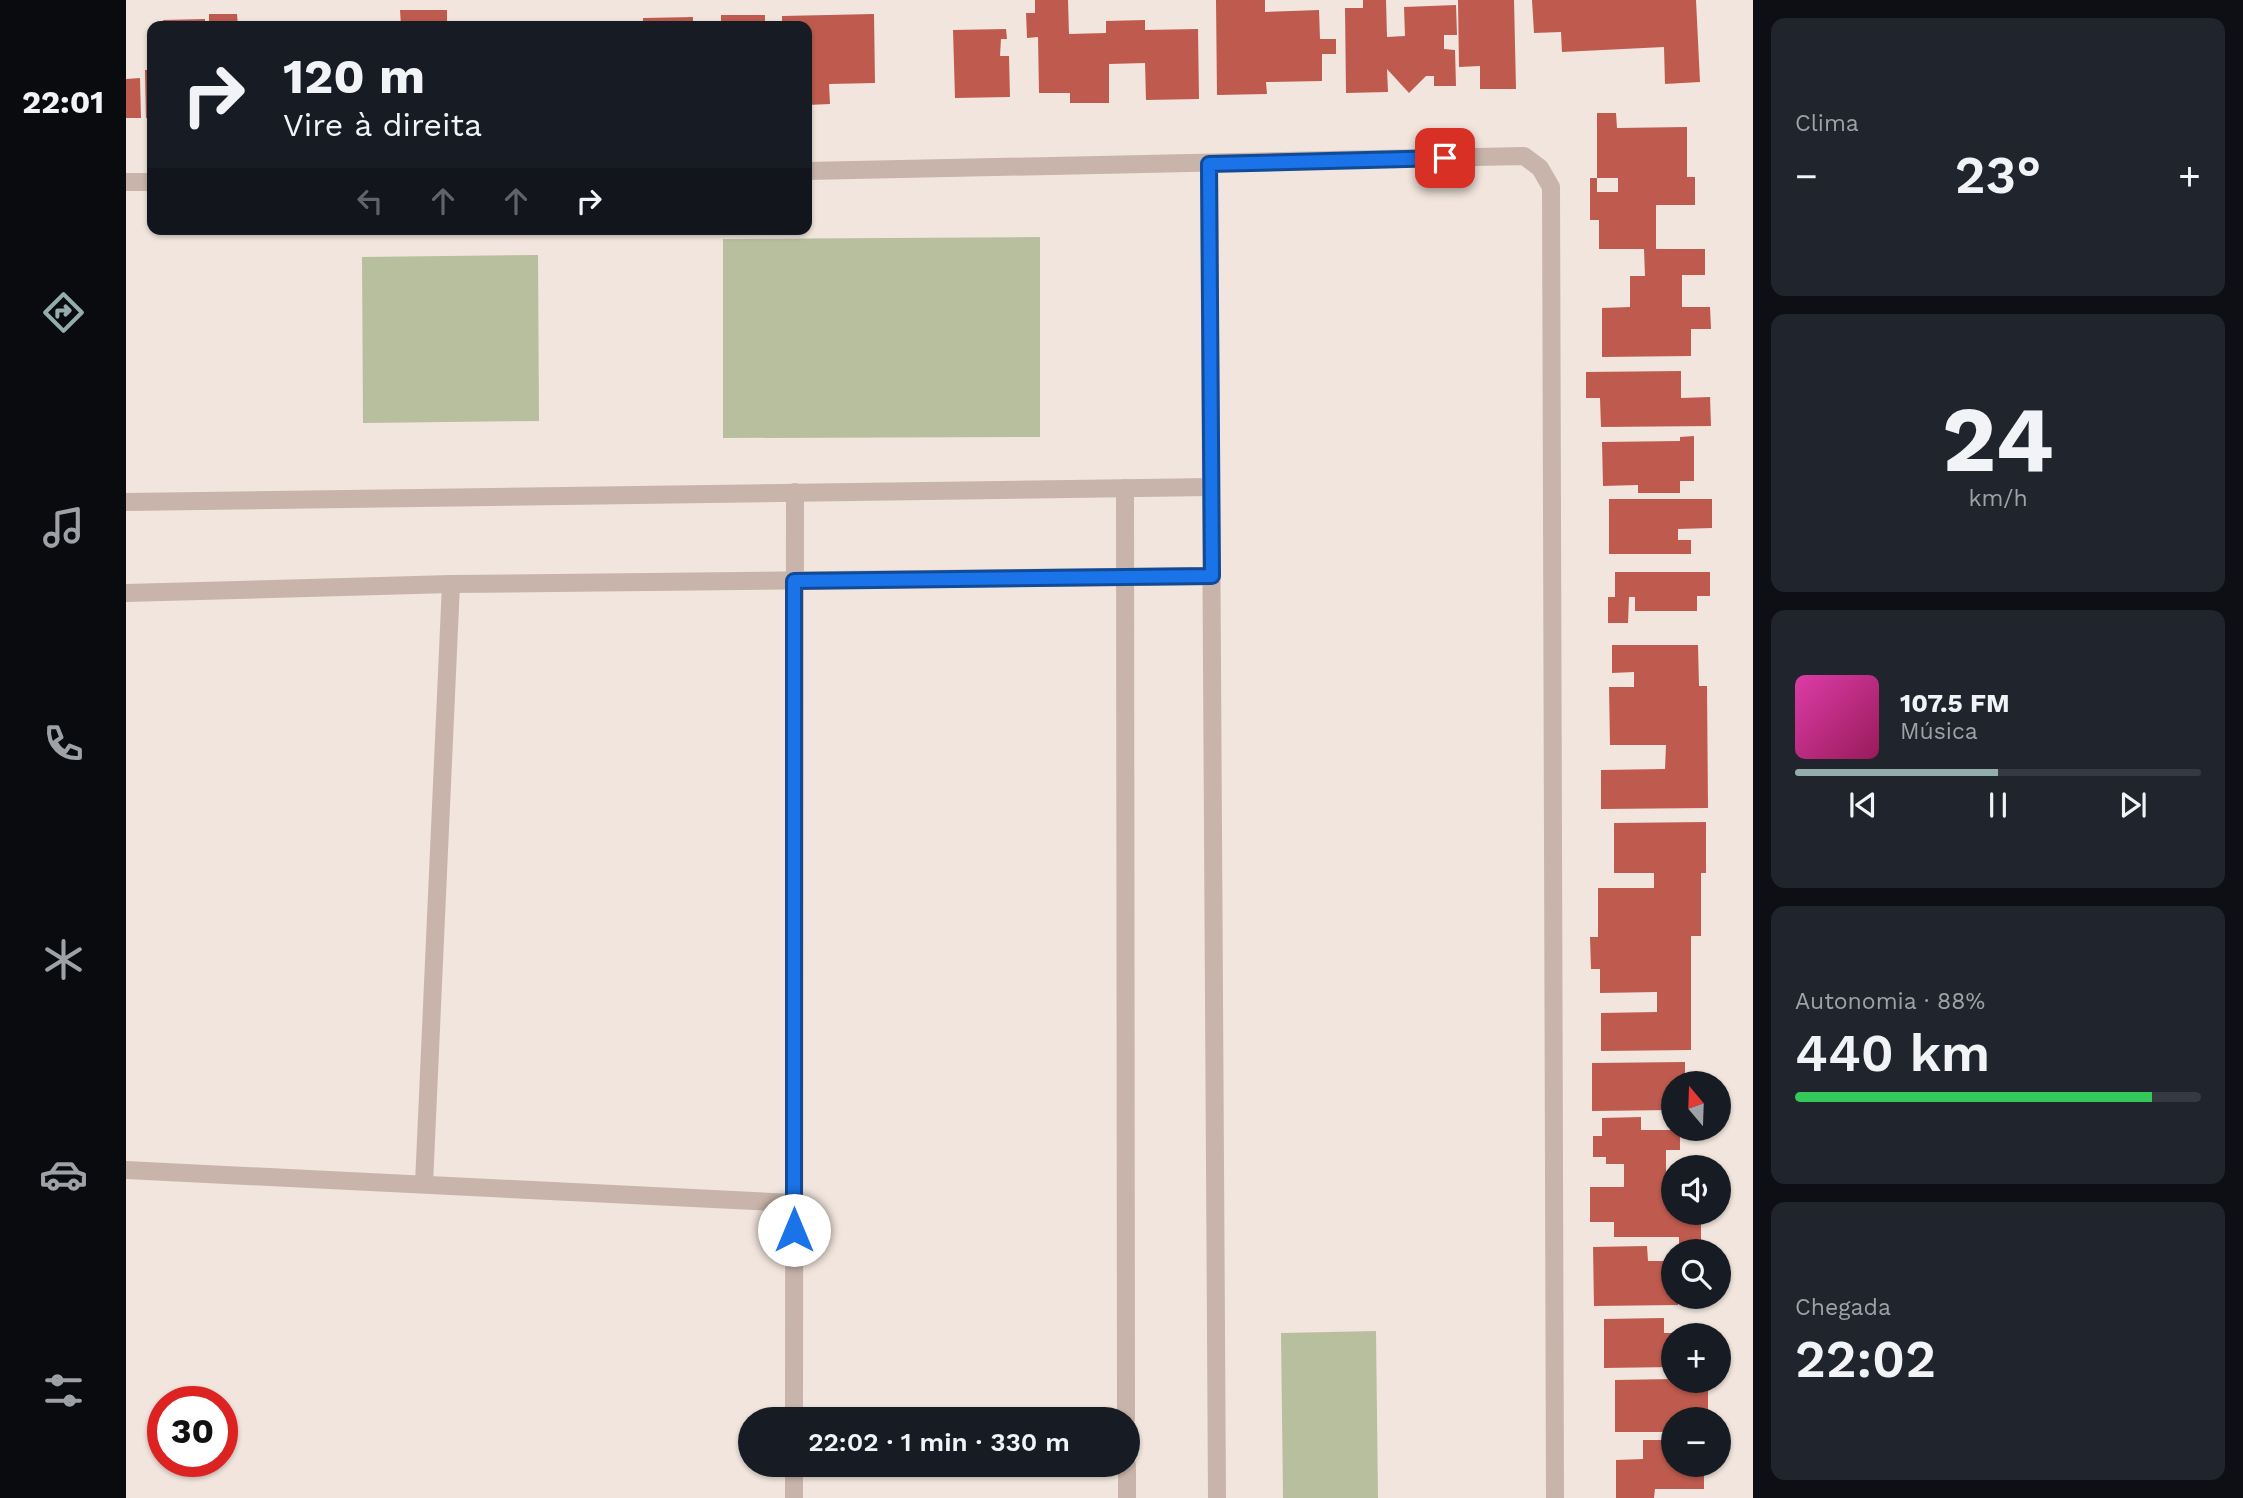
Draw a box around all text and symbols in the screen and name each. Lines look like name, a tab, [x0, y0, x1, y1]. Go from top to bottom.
text: 120 m	[283, 47, 425, 105]
icon: right	[168, 49, 259, 140]
text: 22:01	[22, 83, 104, 121]
text: Vire à direita	[283, 106, 482, 144]
text: Clima	[1795, 110, 1859, 137]
pin	[1415, 128, 1475, 188]
icon: arrive	[1426, 139, 1464, 177]
text: 23°	[1955, 145, 2041, 206]
text: −	[1795, 154, 1818, 198]
text: +	[2178, 154, 2201, 198]
icon: left	[351, 182, 389, 220]
icon: ahead	[424, 182, 462, 220]
icon: ahead	[497, 182, 535, 220]
icon: right	[570, 182, 608, 220]
icon: directions	[39, 288, 88, 337]
text: 24	[1942, 386, 2054, 493]
text: km/h	[1968, 485, 2028, 512]
icon: music	[39, 503, 88, 552]
text: 107.5 FM	[1900, 688, 2010, 718]
text: Música	[1900, 718, 1978, 745]
icon: phone	[39, 719, 88, 768]
icon: previous	[1844, 786, 1882, 824]
icon: pause	[1979, 786, 2017, 824]
icon: next	[2114, 786, 2152, 824]
icon: climate	[39, 935, 88, 984]
text: Autonomia · 88%	[1795, 988, 1985, 1015]
text: 440 km	[1795, 1023, 1990, 1084]
north arrow	[1661, 1071, 1731, 1141]
map controls	[1661, 1071, 1731, 1477]
icon: car	[39, 1150, 88, 1199]
button: sound	[1661, 1155, 1731, 1225]
position arrow	[757, 1193, 831, 1267]
button: search	[1661, 1239, 1731, 1309]
text: Chegada	[1795, 1294, 1891, 1321]
button: +	[1661, 1323, 1731, 1393]
text: 22:02	[1795, 1329, 1936, 1390]
icon: filters	[39, 1366, 88, 1415]
speed limit sign: 30	[147, 1386, 238, 1477]
button: −	[1661, 1407, 1731, 1477]
text: 22:02 · 1 min · 330 m	[808, 1427, 1070, 1457]

